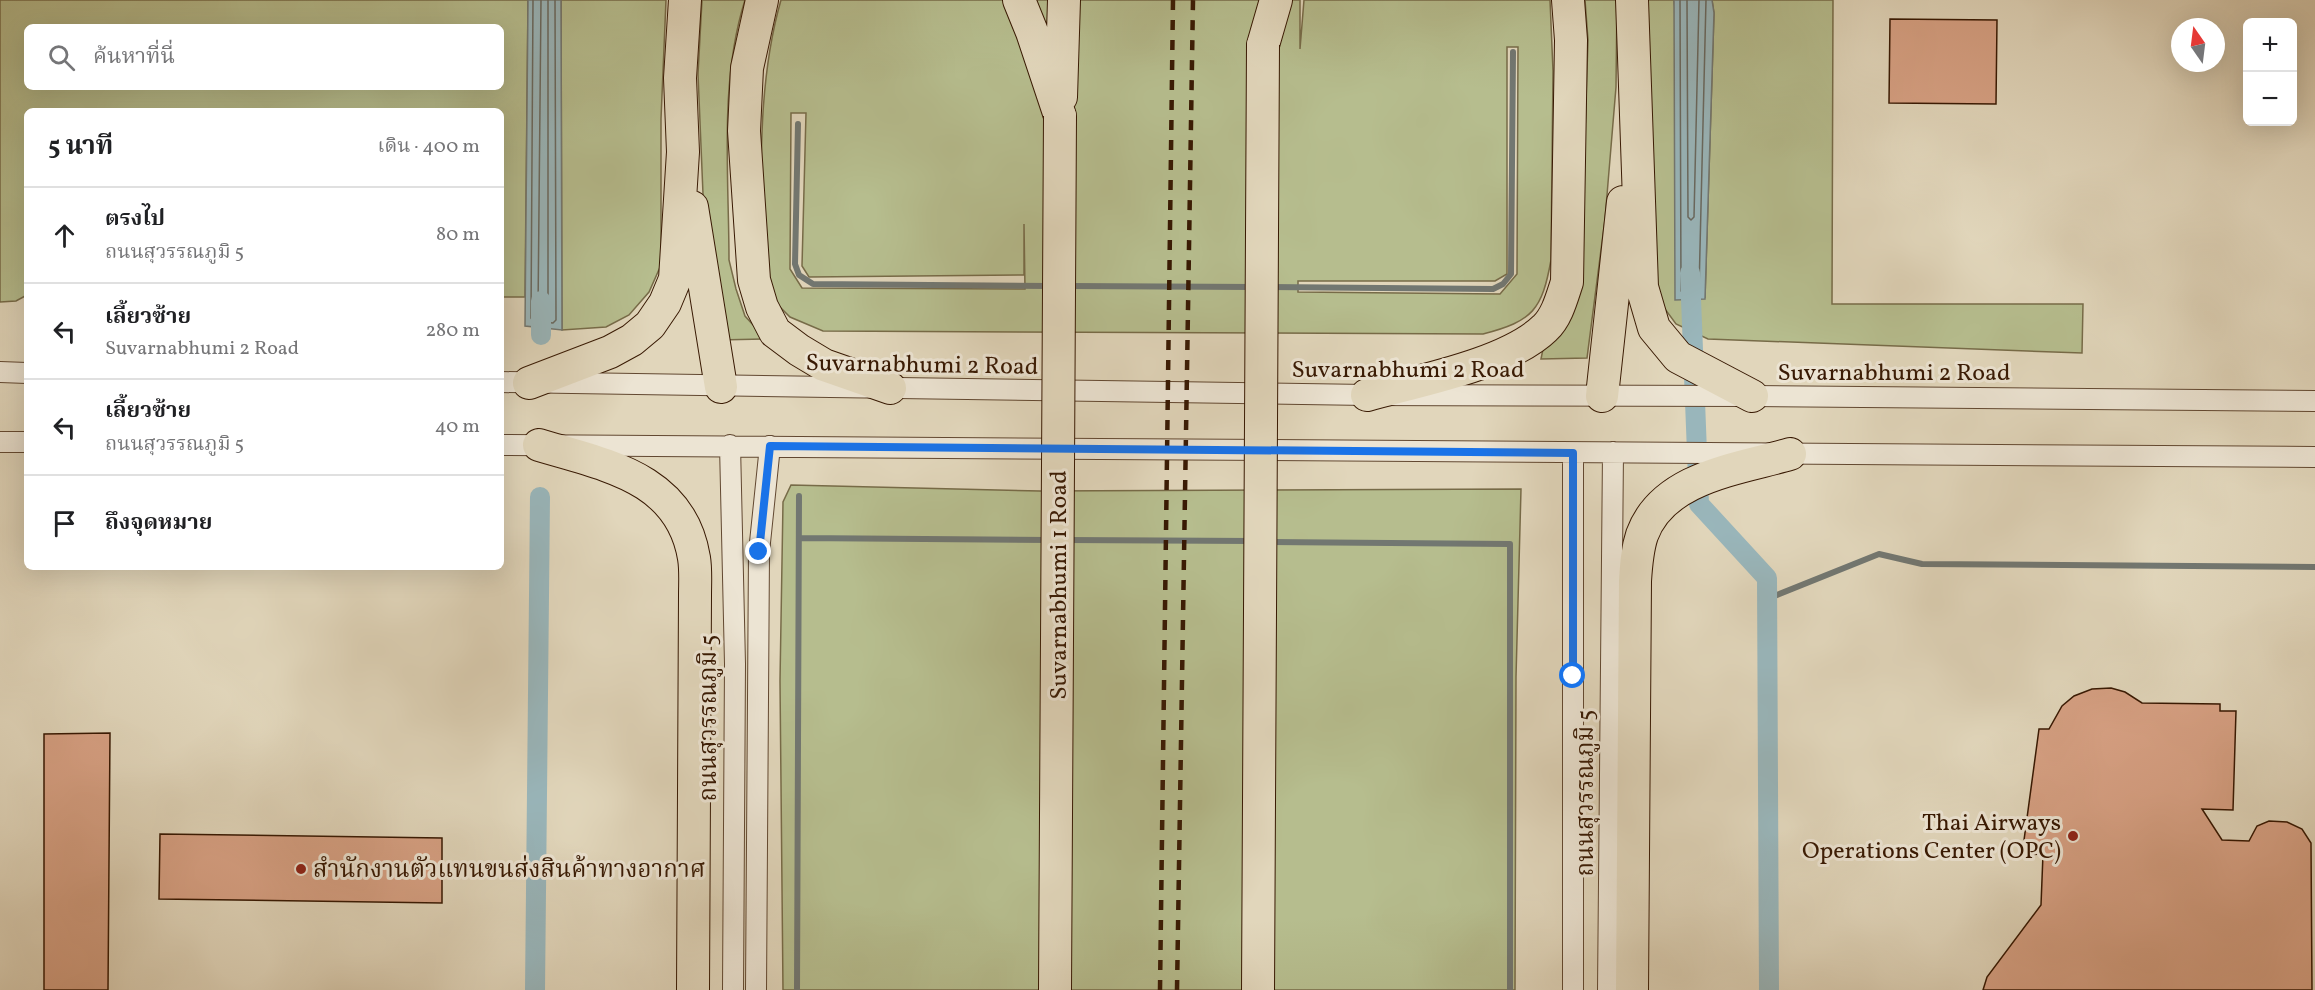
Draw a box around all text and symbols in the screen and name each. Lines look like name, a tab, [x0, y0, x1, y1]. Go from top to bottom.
north arrow	[2171, 18, 2225, 72]
map controls	[2243, 18, 2297, 126]
button: +	[2243, 18, 2297, 72]
search box	[24, 24, 504, 90]
icon: search	[45, 41, 78, 74]
text: ค้นหาที่นี่	[93, 42, 175, 73]
button: −	[2243, 72, 2297, 126]
text: 5 นาที	[48, 129, 113, 165]
text: เดิน · 400 m	[378, 133, 480, 161]
text: ตรงไป	[105, 204, 165, 235]
icon: ahead	[48, 219, 81, 252]
text: 80 m	[436, 221, 480, 249]
text: ถนนสุวรรณภูมิ 5	[105, 239, 244, 267]
text: เลี้ยวซ้าย	[105, 302, 191, 333]
icon: left	[48, 315, 81, 348]
text: 280 m	[425, 317, 480, 345]
text: Suvarnabhumi 2 Road	[105, 335, 299, 363]
street label: Suvarnabhumi 2 Road	[805, 347, 1039, 385]
street label: Suvarnabhumi 2 Road	[1292, 354, 1524, 388]
street label: Suvarnabhumi 2 Road	[1778, 357, 2010, 391]
text: เลี้ยวซ้าย	[105, 396, 191, 427]
icon: left	[48, 411, 81, 444]
text: 40 m	[435, 413, 480, 441]
text: ถนนสุวรรณภูมิ 5	[105, 431, 244, 459]
street label: Suvarnabhumi 1 Road	[1043, 470, 1077, 700]
icon: arrive	[48, 507, 81, 540]
text: ถึงจุดหมาย	[105, 508, 212, 539]
route end	[745, 538, 771, 564]
street label: ถนนสุวรรณภูมิ 5	[693, 635, 727, 801]
route start	[1559, 662, 1585, 688]
street label: ถนนสุวรรณภูมิ 5	[1570, 710, 1604, 876]
place label: Thai Airways Operations Center (OPC)	[1802, 807, 2061, 869]
marker: Thai Airways Operations Center (OPC)	[2066, 829, 2080, 843]
place label: สำนักงานตัวแทนขนส่งสินค้าทางอากาศ	[313, 854, 705, 888]
marker: สำนักงานตัวแทนขนส่งสินค้าทางอากาศ	[294, 862, 308, 876]

